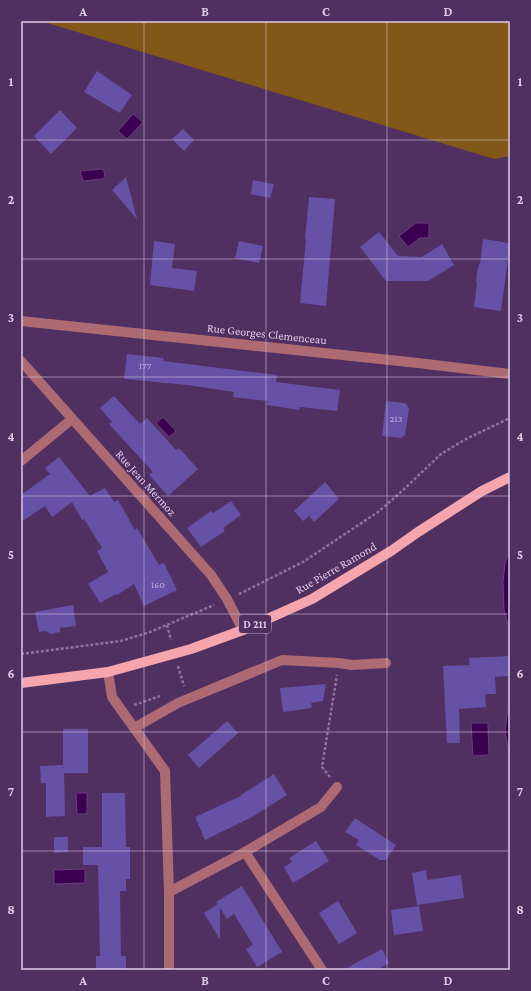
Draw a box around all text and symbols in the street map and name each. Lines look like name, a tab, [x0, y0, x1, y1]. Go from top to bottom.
text: A	[78, 4, 87, 19]
text: B	[201, 4, 209, 19]
text: C	[322, 4, 330, 19]
text: D	[444, 4, 453, 19]
text: 1	[9, 74, 14, 89]
text: 1	[518, 74, 523, 89]
text: 2	[8, 192, 15, 207]
text: 2	[517, 192, 524, 207]
text: 3	[8, 310, 14, 325]
text: 3	[517, 310, 523, 325]
street label: Rue Georges Clemenceau	[206, 321, 328, 347]
house number: 177	[139, 360, 152, 371]
house number: 213	[390, 413, 403, 424]
text: 4	[7, 429, 15, 444]
text: 4	[516, 429, 524, 444]
street label: Rue Jean Mermoz	[113, 447, 179, 519]
street label: Rue Pierre Ramond	[293, 539, 380, 597]
text: 5	[8, 547, 14, 562]
text: 5	[517, 547, 523, 562]
house number: 160	[151, 579, 165, 590]
road number: D 211	[239, 615, 271, 633]
text: 6	[7, 666, 15, 681]
text: 6	[516, 666, 524, 681]
text: 7	[8, 784, 14, 799]
text: 7	[517, 784, 523, 799]
text: 8	[7, 902, 15, 917]
text: 8	[516, 902, 524, 917]
text: A	[78, 973, 87, 988]
text: B	[201, 973, 209, 988]
text: C	[322, 973, 330, 988]
text: D	[444, 973, 453, 988]

